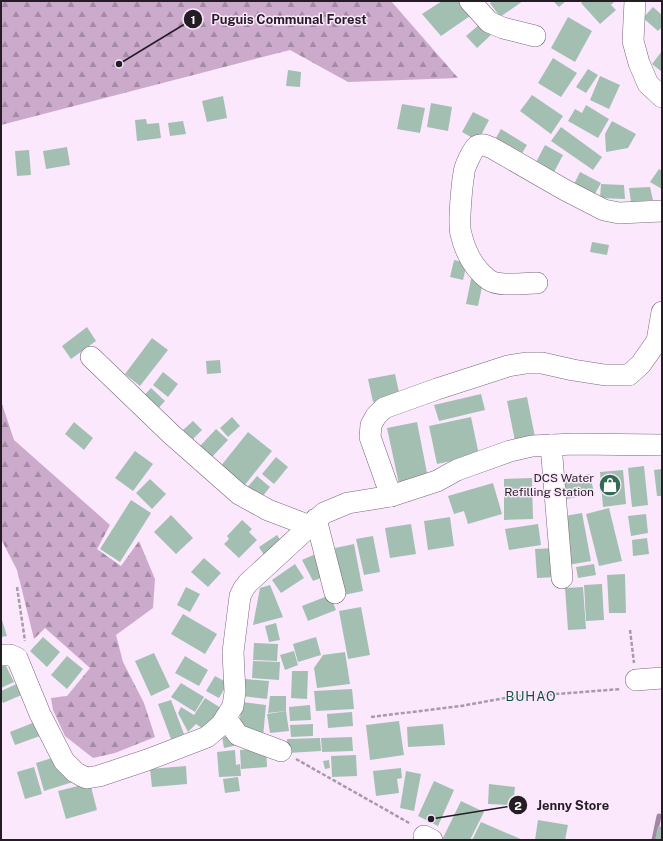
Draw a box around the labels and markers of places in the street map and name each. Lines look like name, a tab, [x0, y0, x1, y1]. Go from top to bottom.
callout: Puguis Communal Forest	[183, 7, 374, 32]
place label: DCS Water Refilling Station	[504, 471, 594, 499]
shop icon: DCS Water Refilling Station	[597, 472, 623, 498]
callout: Jenny Store	[508, 793, 617, 818]

